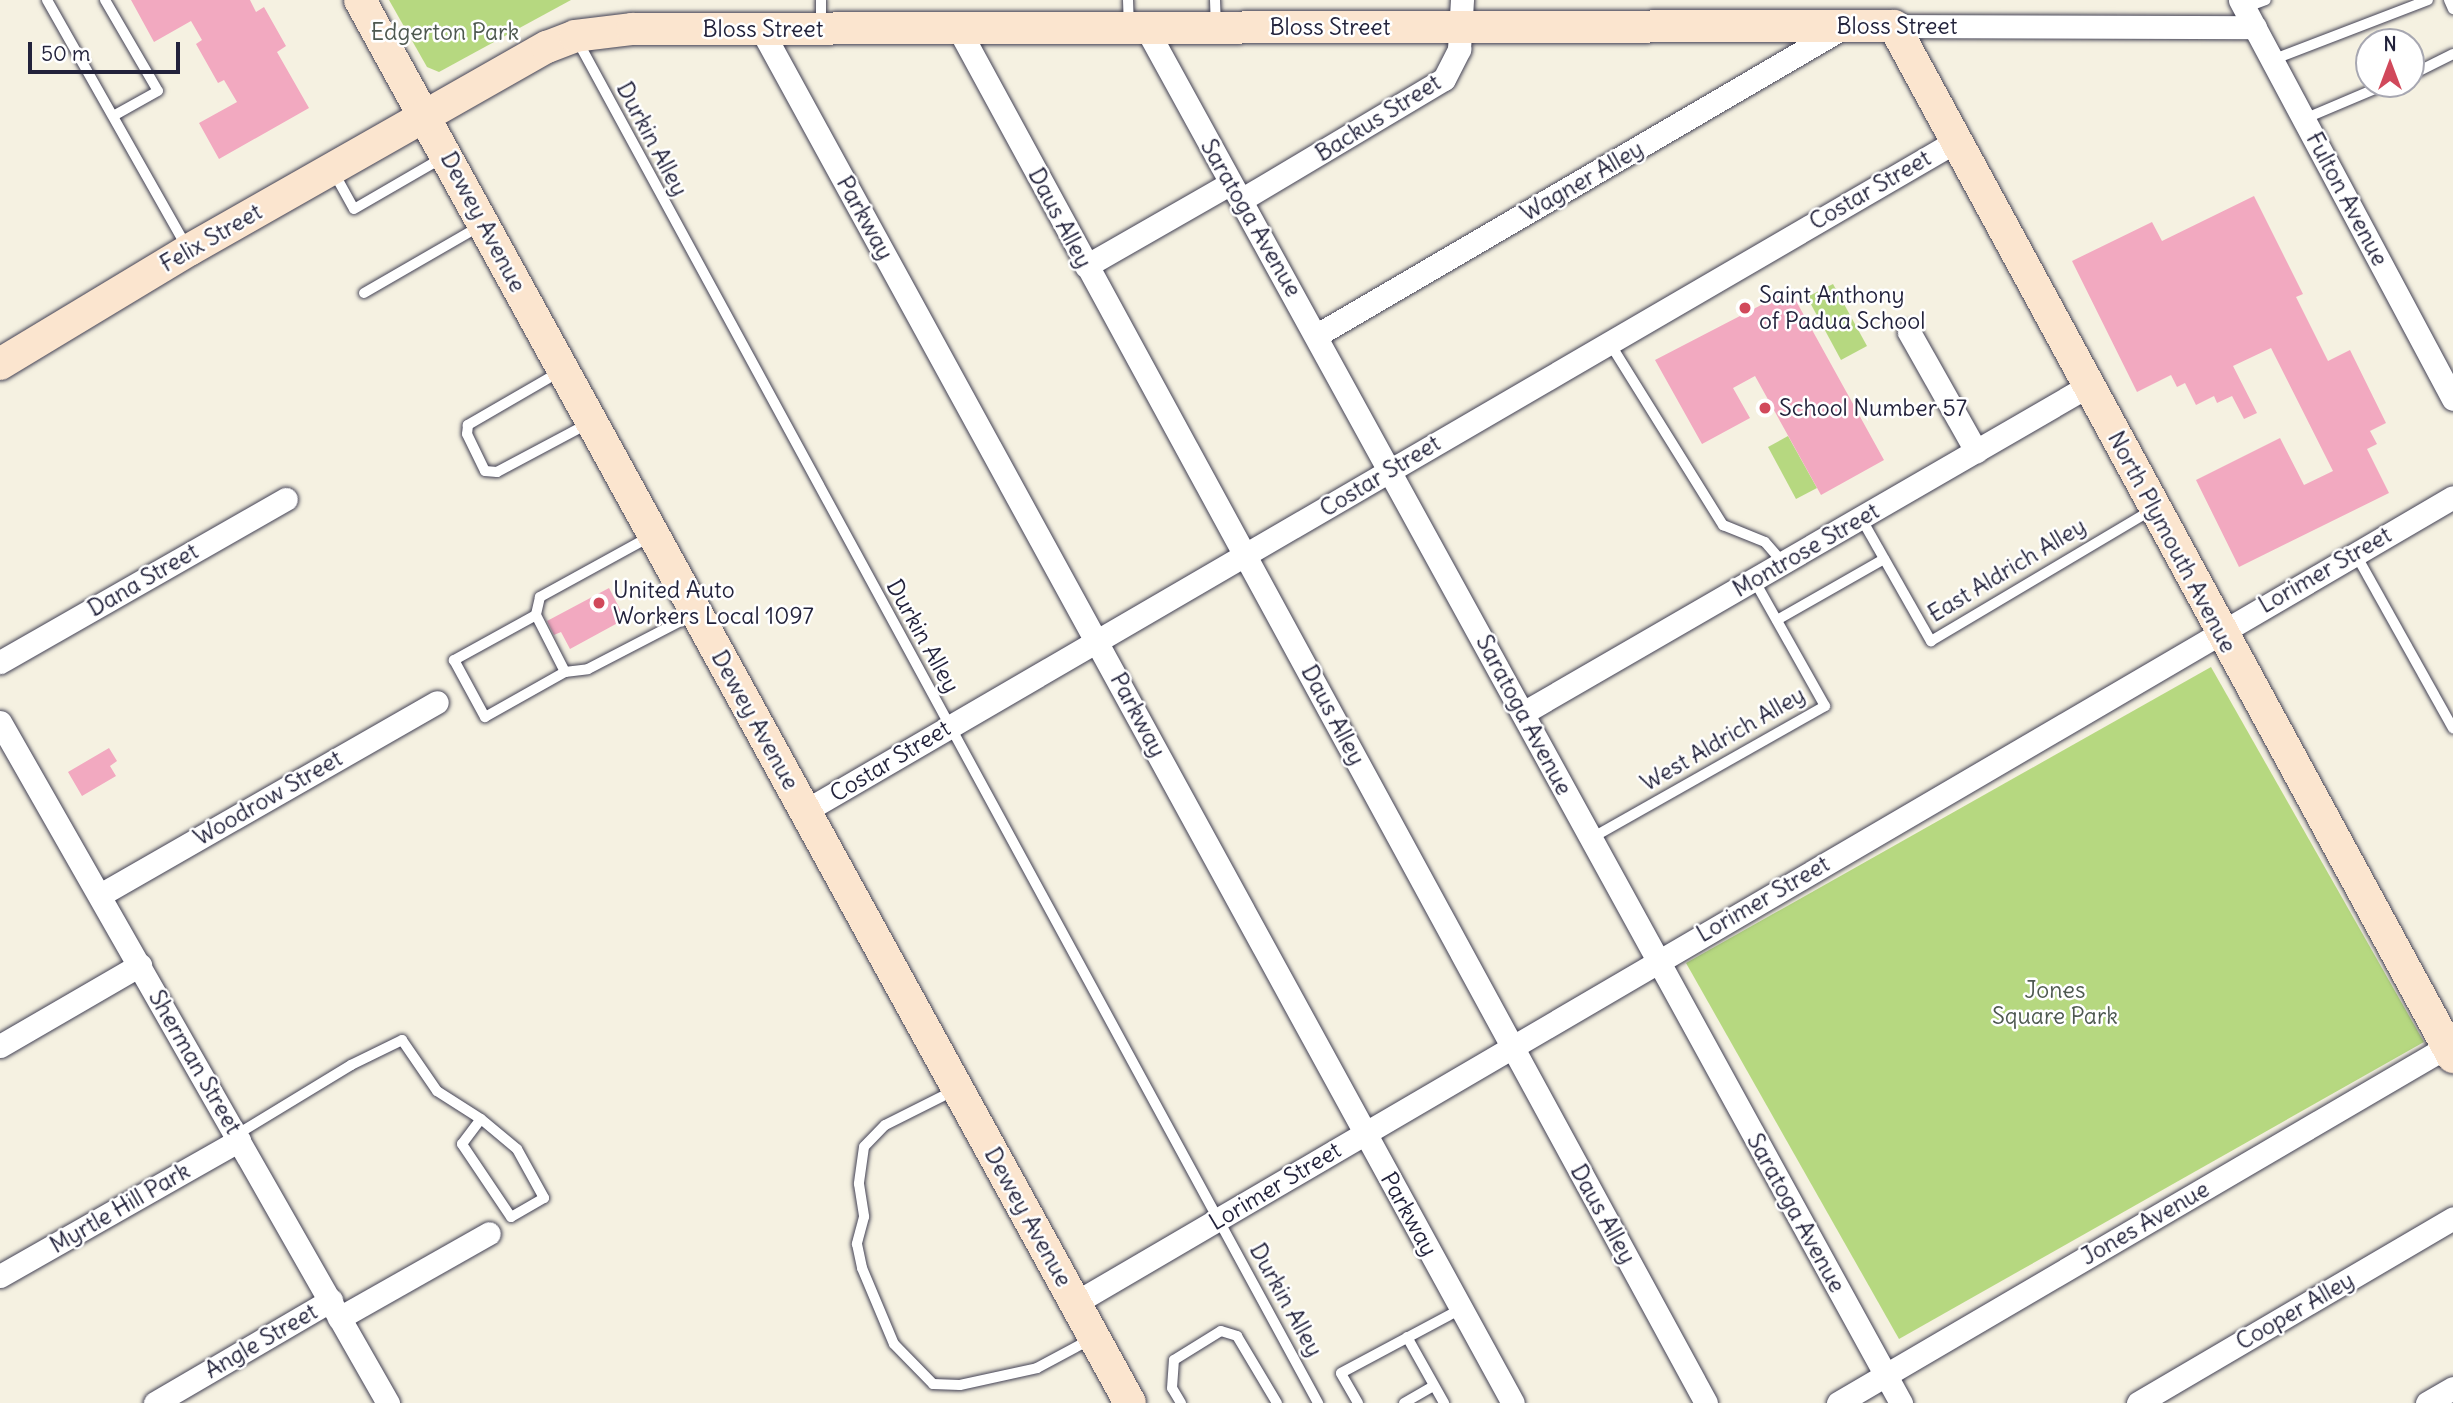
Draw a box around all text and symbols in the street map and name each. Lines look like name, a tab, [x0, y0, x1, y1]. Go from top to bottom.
street label: Bloss Street	[1837, 12, 1957, 40]
street label: Bloss Street	[1270, 13, 1390, 41]
street label: Bloss Street	[703, 15, 823, 43]
park label: Edgerton Park	[371, 18, 519, 46]
scale bar	[32, 28, 184, 72]
north arrow	[2355, 28, 2425, 98]
text: N	[2383, 32, 2397, 56]
text: 50 m	[41, 40, 90, 67]
street label: Backus Street	[1310, 69, 1446, 167]
street label: Durkin Alley	[610, 77, 694, 201]
street label: Fulton Avenue	[2300, 127, 2394, 271]
street label: Saratoga Avenue	[1195, 134, 1307, 302]
street label: Wagner Alley	[1516, 135, 1648, 227]
street label: Costar Street	[1804, 144, 1936, 236]
street label: Dewey Avenue	[434, 147, 532, 297]
street label: Daus Alley	[1022, 163, 1098, 273]
street label: Parkway	[831, 171, 899, 265]
street label: Felix Street	[155, 198, 267, 278]
place label: Saint Anthony of Padua School	[1759, 281, 1925, 335]
marker: Saint Anthony of Padua School	[1737, 300, 1753, 316]
place label: School Number 57	[1779, 394, 1967, 422]
marker: School Number 57	[1757, 400, 1773, 416]
street label: North Plymouth Avenue	[2102, 427, 2242, 657]
street label: Costar Street	[1315, 429, 1445, 523]
street label: Montrose Street	[1728, 497, 1884, 603]
street label: East Aldrich Alley	[1923, 512, 2091, 628]
street label: Lorimer Street	[2254, 521, 2396, 619]
street label: Dana Street	[83, 537, 203, 623]
street label: Durkin Alley	[881, 575, 965, 697]
place label: United Auto Workers Local 1097	[613, 576, 814, 630]
marker: United Auto Workers Local 1097	[591, 595, 607, 611]
street label: Saratoga Avenue	[1470, 630, 1578, 800]
street label: Dewey Avenue	[705, 646, 805, 794]
street label: Daus Alley	[1295, 660, 1371, 770]
street label: Parkway	[1104, 668, 1172, 762]
street label: West Aldrich Alley	[1636, 681, 1810, 797]
street label: Costar Street	[825, 714, 955, 808]
street label: Woodrow Street	[189, 744, 347, 852]
street label: Lorimer Street	[1692, 850, 1834, 948]
park label: Jones Square Park	[1992, 976, 2118, 1030]
street label: Sherman Street	[143, 985, 247, 1139]
street label: Saratoga Avenue	[1741, 1129, 1851, 1297]
street label: Lorimer Street	[1204, 1136, 1346, 1236]
street label: Dewey Avenue	[978, 1143, 1078, 1291]
street label: Myrtle Hill Park	[45, 1157, 195, 1259]
street label: Daus Alley	[1564, 1160, 1642, 1268]
street label: Parkway	[1375, 1167, 1443, 1261]
street label: Jones Avenue	[2076, 1175, 2214, 1271]
street label: Durkin Alley	[1244, 1239, 1328, 1361]
street label: Cooper Alley	[2231, 1266, 2359, 1356]
street label: Angle Street	[200, 1298, 322, 1384]

